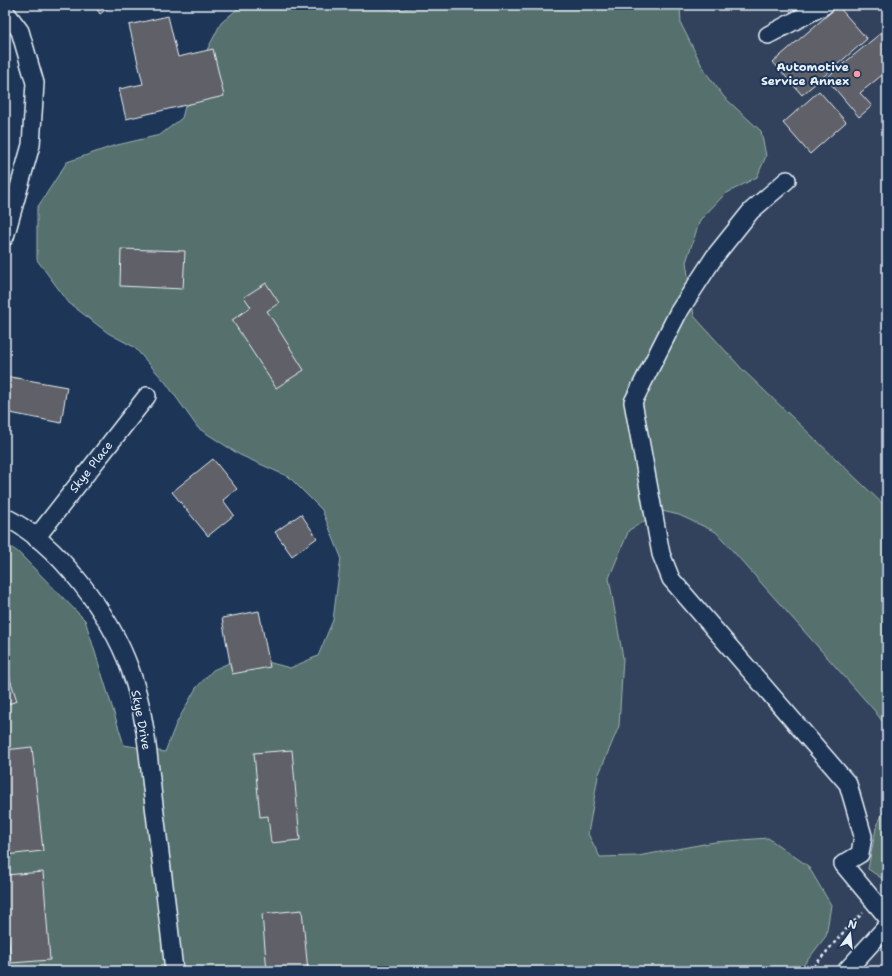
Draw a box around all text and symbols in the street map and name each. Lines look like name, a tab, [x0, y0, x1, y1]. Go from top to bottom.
place label: Automotive Service Annex	[761, 59, 849, 89]
marker: Automotive Service Annex	[852, 69, 862, 79]
street label: Skye Place	[66, 438, 116, 496]
street label: Skye Drive	[127, 689, 155, 751]
north arrow	[830, 914, 870, 954]
text: N	[846, 916, 859, 933]

